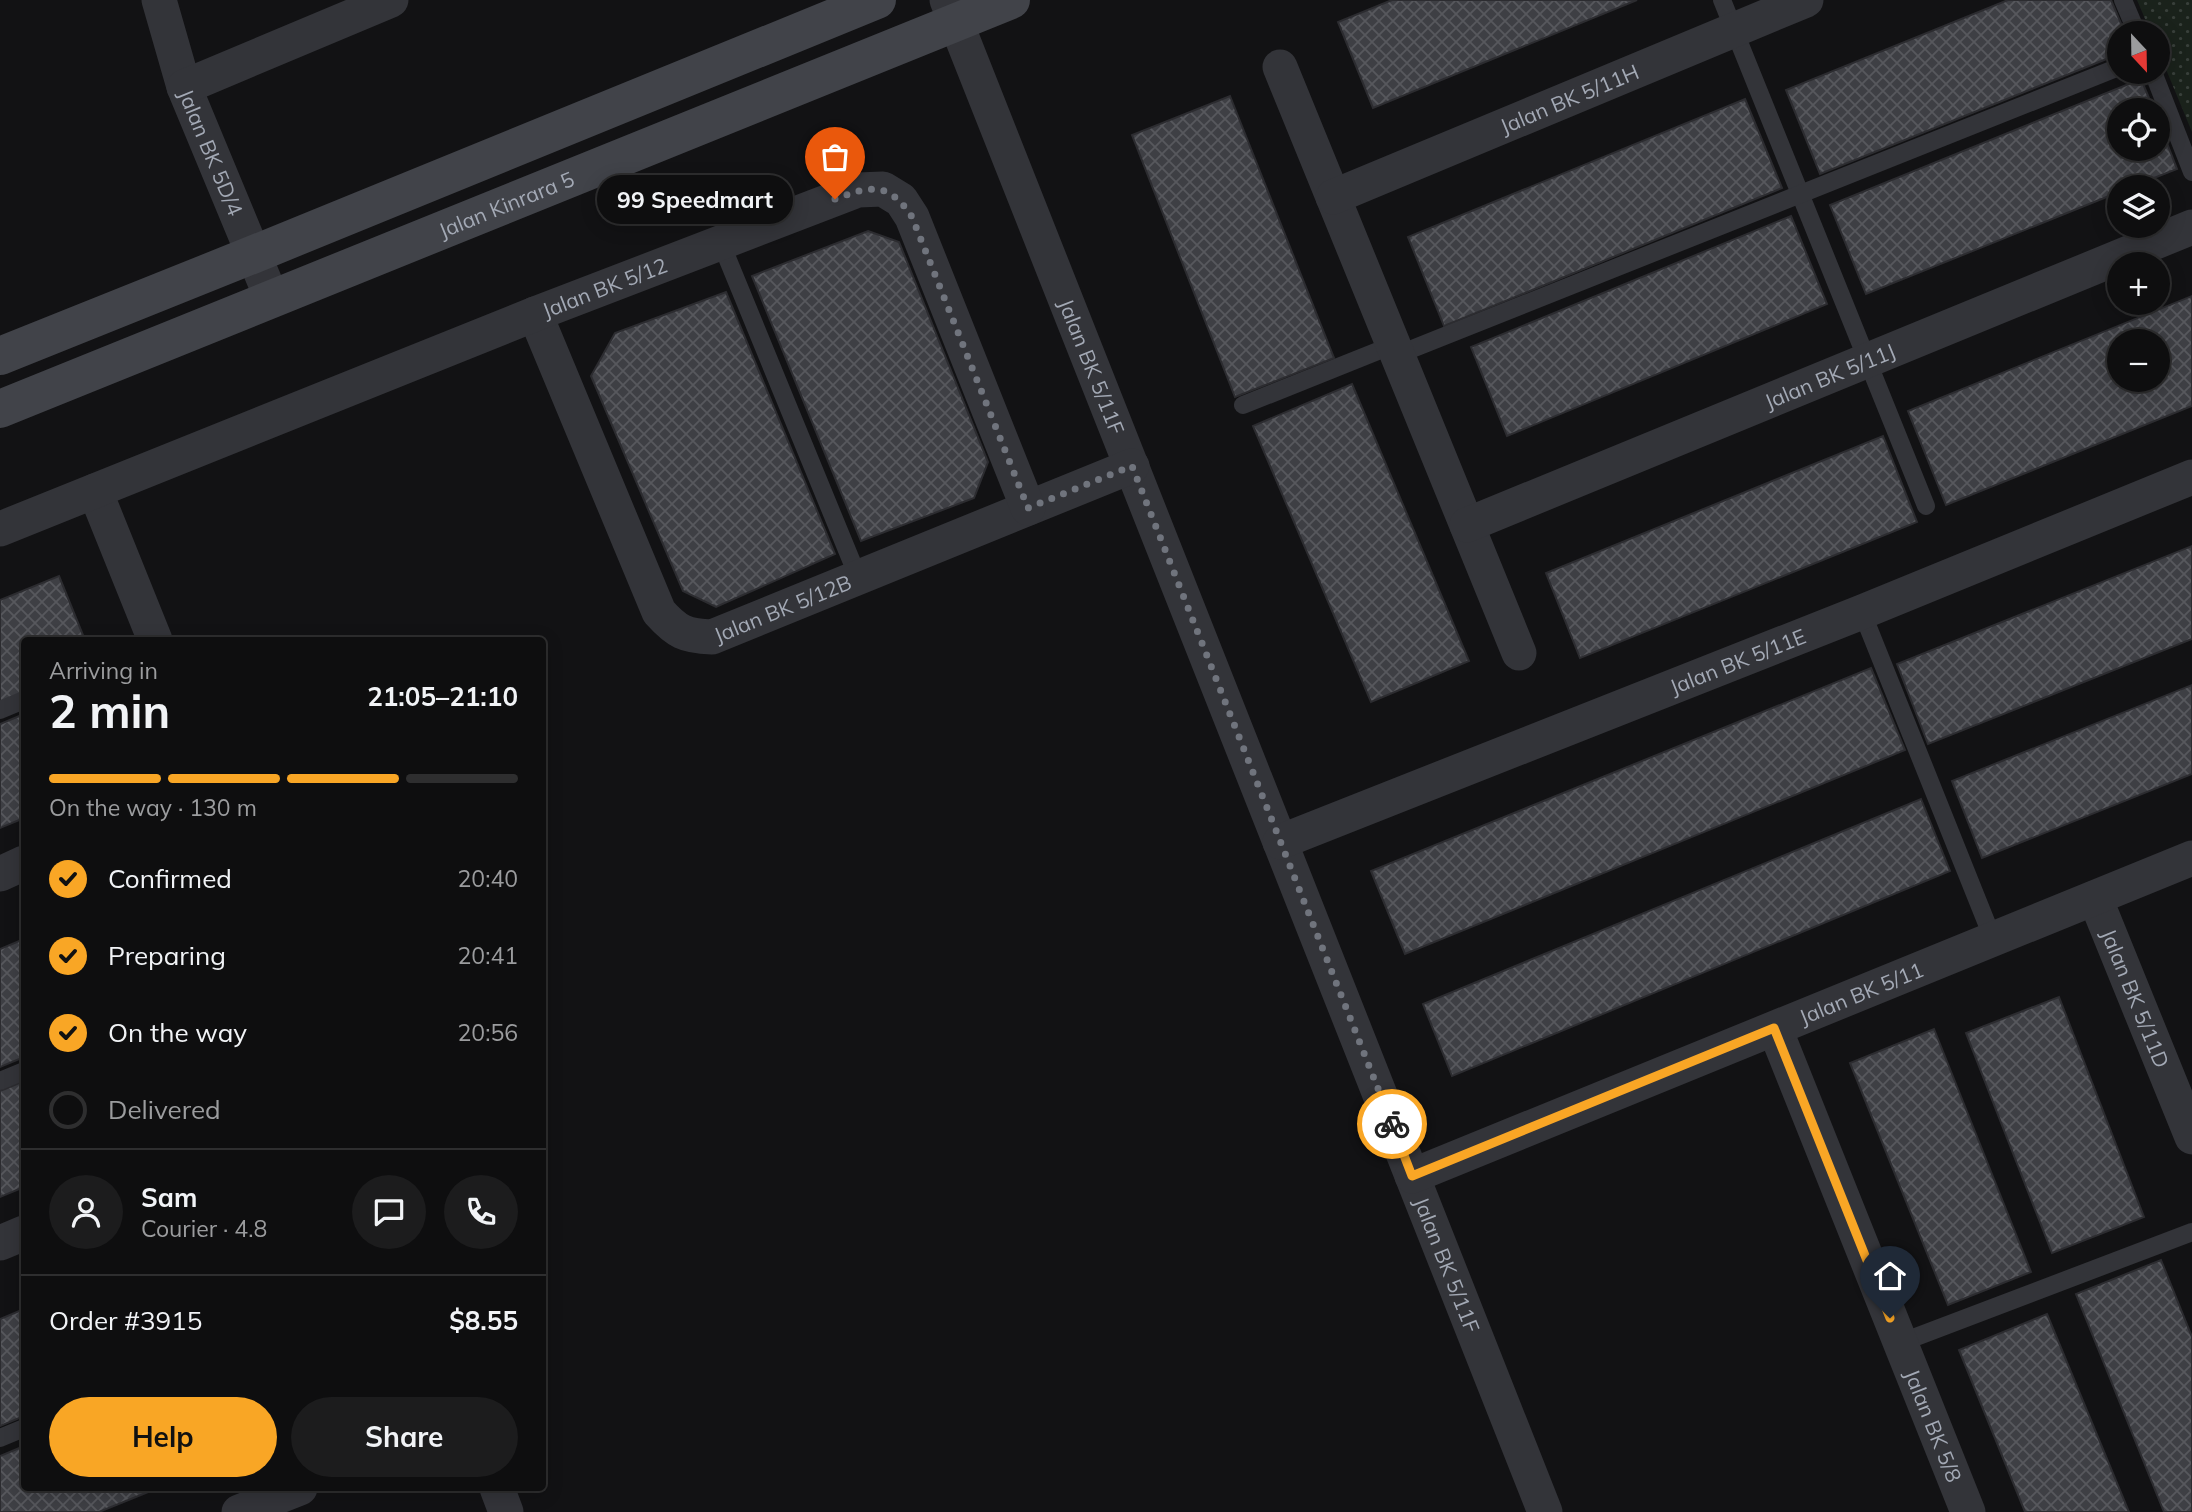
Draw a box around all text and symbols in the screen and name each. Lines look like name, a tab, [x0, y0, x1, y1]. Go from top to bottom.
north arrow	[2107, 21, 2170, 84]
map controls	[2107, 21, 2170, 392]
street label: Jalan BK 5/11H	[1496, 58, 1643, 139]
street label: Jalan BK 5D/4	[173, 85, 249, 220]
button: locate	[2107, 98, 2170, 161]
pin	[805, 127, 865, 199]
icon: bag	[816, 138, 854, 176]
street label: Jalan Kinrara 5	[435, 165, 578, 243]
callout: 99 Speedmart	[597, 174, 793, 224]
button: layers	[2107, 175, 2170, 238]
text: 99 Speedmart	[617, 185, 773, 214]
street label: Jalan BK 5/12	[538, 252, 671, 323]
button: +	[2107, 252, 2170, 315]
street label: Jalan BK 5/11F	[1053, 295, 1130, 438]
button: −	[2107, 329, 2170, 392]
street label: Jalan BK 5/11J	[1760, 338, 1899, 414]
street label: Jalan BK 5/12B	[710, 569, 855, 648]
street label: Jalan BK 5/11E	[1666, 623, 1809, 700]
text: Arriving in	[49, 656, 158, 685]
text: 21:05–21:10	[367, 680, 518, 713]
text: 2 min	[49, 682, 170, 740]
text: On the way · 130 m	[49, 793, 257, 822]
icon: check	[49, 860, 87, 898]
text: Confirmed	[108, 862, 232, 895]
text: 20:40	[458, 864, 518, 893]
street label: Jalan BK 5/11D	[2096, 925, 2175, 1071]
icon: check	[49, 937, 87, 975]
text: Preparing	[108, 939, 226, 972]
text: 20:41	[458, 941, 518, 970]
street label: Jalan BK 5/11	[1795, 956, 1927, 1030]
icon: check	[49, 1014, 87, 1052]
text: On the way	[108, 1016, 247, 1049]
text: 20:56	[458, 1018, 518, 1047]
courier	[1357, 1089, 1427, 1159]
text: Delivered	[108, 1093, 221, 1126]
icon: bike	[1373, 1105, 1411, 1143]
button: person	[49, 1175, 123, 1249]
button: chat	[352, 1175, 426, 1249]
button: phone	[444, 1175, 518, 1249]
text: Sam	[141, 1181, 197, 1214]
street label: Jalan BK 5/11F	[1409, 1193, 1486, 1336]
text: Courier · 4.8	[141, 1214, 267, 1243]
pin	[1860, 1246, 1920, 1318]
icon: home	[1871, 1257, 1909, 1295]
text: Order #3915	[49, 1304, 202, 1337]
text: $8.55	[449, 1304, 518, 1337]
street label: Jalan BK 5/8	[1899, 1365, 1968, 1486]
button: Help	[49, 1397, 277, 1477]
button: Share	[291, 1397, 518, 1477]

